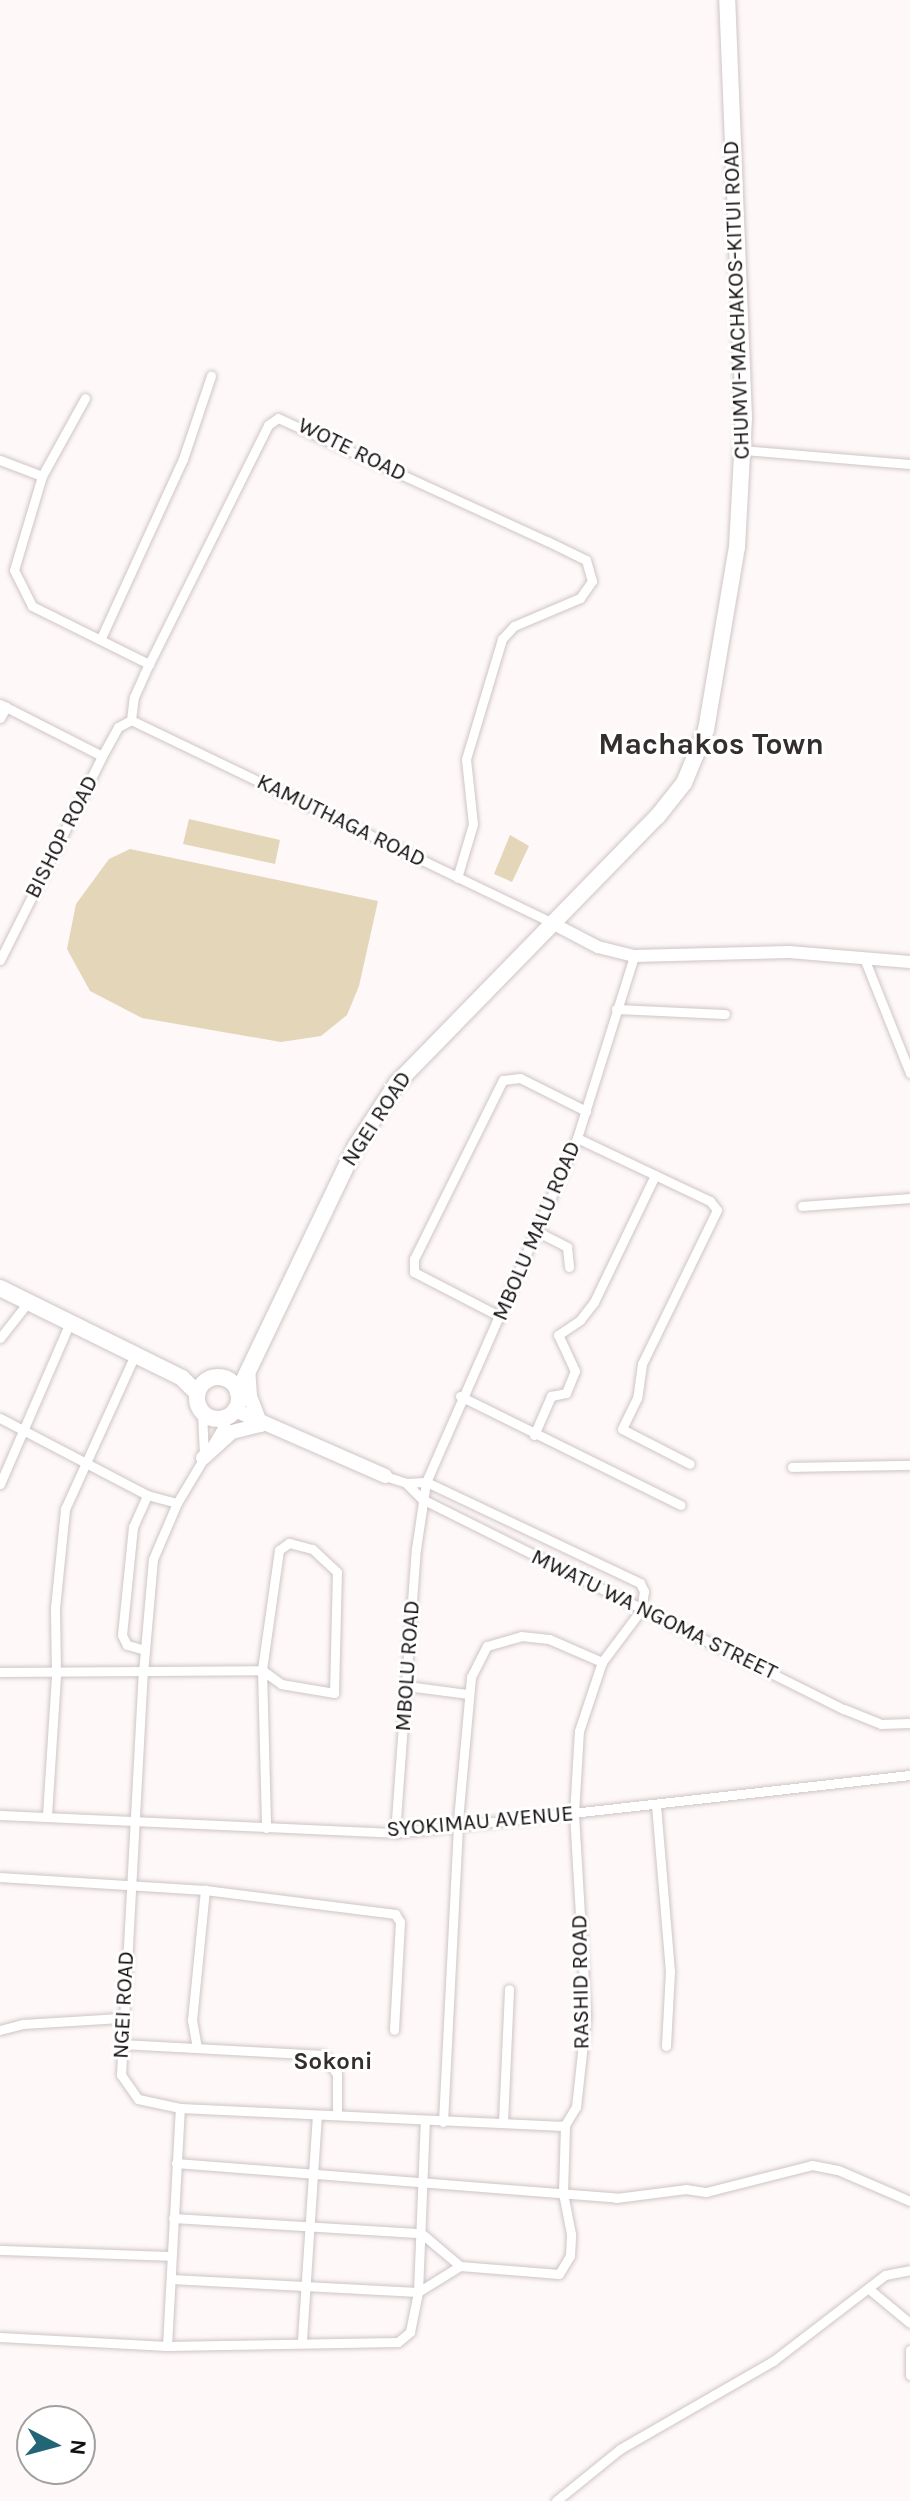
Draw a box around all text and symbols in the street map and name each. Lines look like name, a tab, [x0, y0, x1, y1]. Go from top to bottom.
street label: CHUMVI-MACHAKOS-KITUI ROAD	[718, 140, 756, 460]
street label: WOTE ROAD	[293, 412, 411, 488]
district label: Machakos Town	[598, 726, 824, 762]
street label: KAMUTHAGA ROAD	[252, 769, 430, 873]
street label: BISHOP ROAD	[20, 771, 104, 903]
street label: NGEI ROAD	[337, 1067, 417, 1171]
street label: MBOLU MALU ROAD	[487, 1137, 587, 1325]
street label: MWATU WA NGOMA STREET	[527, 1544, 781, 1686]
street label: MBOLU ROAD	[390, 1600, 426, 1732]
street label: SYOKIMAU AVENUE	[385, 1801, 575, 1843]
street label: RASHID ROAD	[567, 1914, 595, 2050]
street label: NGEI ROAD	[108, 1950, 140, 2060]
district label: Sokoni	[293, 2048, 373, 2076]
north arrow	[16, 2405, 96, 2485]
text: N	[64, 2438, 92, 2457]

